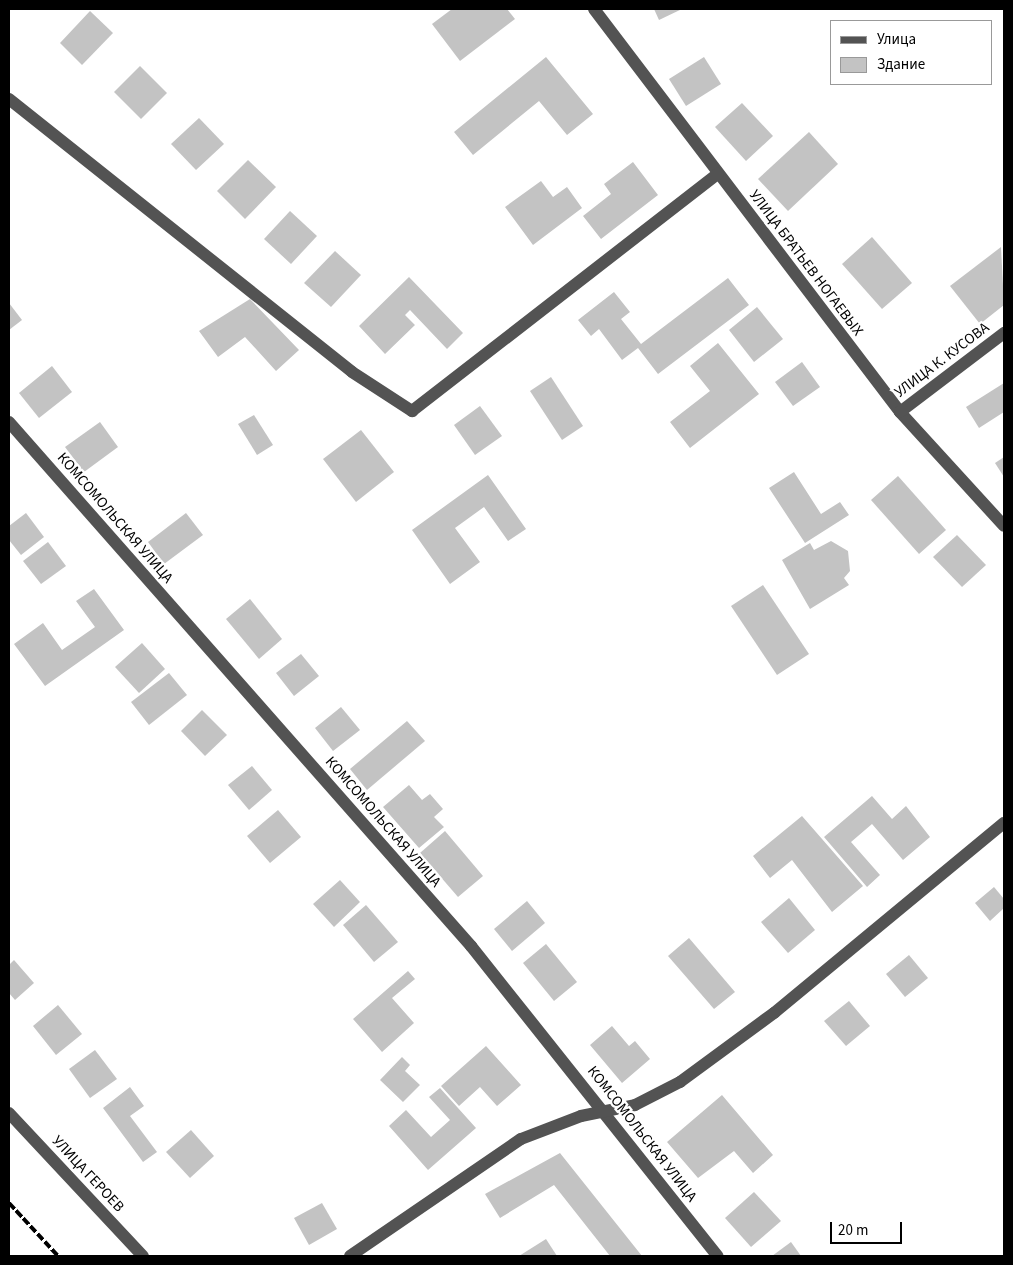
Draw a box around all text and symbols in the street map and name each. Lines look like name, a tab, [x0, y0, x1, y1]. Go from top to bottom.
legend	[830, 20, 993, 85]
text: Улица	[877, 29, 916, 50]
text: Здание	[877, 54, 925, 75]
street label: УЛИЦА БРАТЬЕВ НОГАЕВЫХ	[745, 187, 867, 339]
street label: УЛИЦА К. КУСОВА	[891, 319, 993, 401]
street label: КОМСОМОЛЬСКАЯ УЛИЦА	[53, 449, 177, 587]
street label: КОМСОМОЛЬСКАЯ УЛИЦА	[321, 753, 445, 891]
street label: КОМСОМОЛЬСКАЯ УЛИЦА	[583, 1063, 701, 1205]
street label: УЛИЦА ГЕРОЕВ	[48, 1132, 128, 1216]
scale bar	[833, 1212, 906, 1244]
text: 20 m	[838, 1220, 868, 1241]

